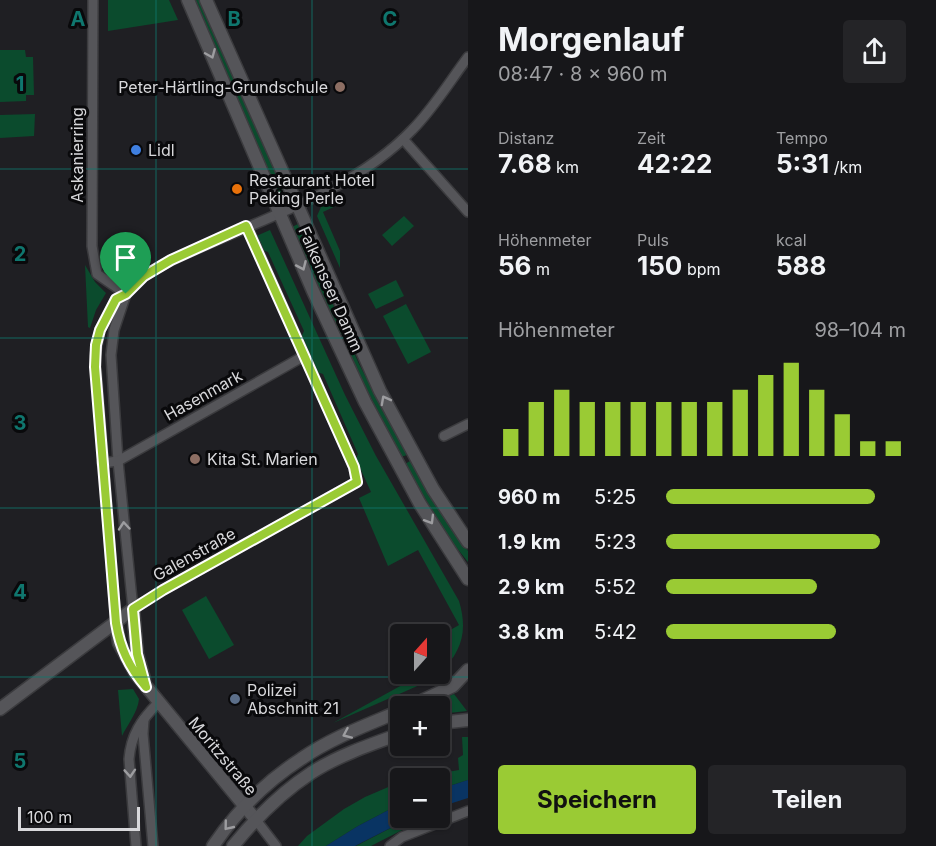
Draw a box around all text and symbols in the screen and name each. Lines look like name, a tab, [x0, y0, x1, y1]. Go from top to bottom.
text: A	[71, 7, 86, 31]
text: B	[227, 7, 241, 31]
text: C	[383, 7, 397, 31]
text: Morgenlauf	[498, 19, 684, 59]
button: share	[843, 20, 906, 83]
one-way arrow	[204, 47, 216, 58]
text: 08:47 · 8 × 960 m	[498, 62, 667, 86]
text: 1	[16, 72, 24, 96]
place label: Peter-Härtling-Grundschule	[118, 77, 328, 97]
marker: Peter-Härtling-Grundschule	[333, 80, 347, 94]
street label: Askanierring	[67, 107, 87, 203]
text: Distanz	[498, 128, 554, 148]
text: Zeit	[637, 128, 666, 148]
text: Tempo	[776, 128, 828, 148]
place label: Lidl	[148, 140, 175, 160]
marker: Lidl	[129, 143, 143, 157]
text: 7.68	[498, 148, 552, 179]
text: 42:22	[637, 148, 712, 179]
text: 5:31	[776, 148, 829, 179]
text: km	[552, 157, 579, 177]
text: /km	[829, 157, 862, 177]
place label: Restaurant Hotel Peking Perle	[249, 170, 375, 208]
marker: Restaurant Hotel Peking Perle	[230, 182, 244, 196]
street label: Falkenseer Damm	[294, 223, 368, 355]
text: Höhenmeter	[498, 230, 592, 250]
text: Puls	[637, 230, 669, 250]
text: kcal	[776, 230, 807, 250]
pin	[100, 232, 151, 294]
icon: arrive	[109, 241, 142, 274]
text: 2	[14, 242, 26, 266]
text: 56	[498, 250, 532, 281]
text: 150	[637, 250, 682, 281]
text: 588	[776, 250, 826, 281]
text: m	[532, 259, 550, 279]
text: bpm	[682, 259, 720, 279]
one-way arrow	[295, 260, 307, 271]
text: Höhenmeter	[498, 318, 615, 342]
text: 98–104 m	[814, 318, 906, 342]
street label: Hasenmark	[160, 365, 246, 425]
one-way arrow	[381, 396, 392, 406]
text: 3	[14, 411, 26, 435]
place label: Kita St. Marien	[207, 449, 318, 469]
marker: Kita St. Marien	[188, 452, 202, 466]
text: 960 m	[498, 485, 560, 509]
text: 5:25	[594, 485, 636, 509]
one-way arrow	[423, 514, 434, 524]
one-way arrow	[118, 522, 131, 531]
street label: Galenstraße	[149, 523, 239, 585]
text: 1.9 km	[498, 530, 561, 554]
text: 5:23	[594, 530, 636, 554]
text: 2.9 km	[498, 575, 565, 599]
text: 5:52	[594, 575, 636, 599]
text: 4	[13, 580, 27, 604]
text: 3.8 km	[498, 620, 564, 644]
text: 5:42	[594, 620, 637, 644]
north arrow	[390, 624, 450, 684]
map controls	[390, 624, 450, 828]
place label: Polizei Abschnitt 21	[247, 680, 339, 718]
marker: Polizei Abschnitt 21	[228, 692, 242, 706]
button: +	[390, 696, 450, 756]
street label: Moritzstraße	[184, 713, 262, 799]
one-way arrow	[342, 727, 353, 739]
text: 5	[14, 749, 26, 773]
button: Speichern	[498, 765, 696, 834]
button: Teilen	[708, 765, 906, 834]
button: −	[390, 768, 450, 828]
one-way arrow	[123, 769, 136, 778]
scale bar	[18, 804, 140, 832]
text: 100 m	[27, 807, 72, 827]
one-way arrow	[225, 819, 236, 830]

